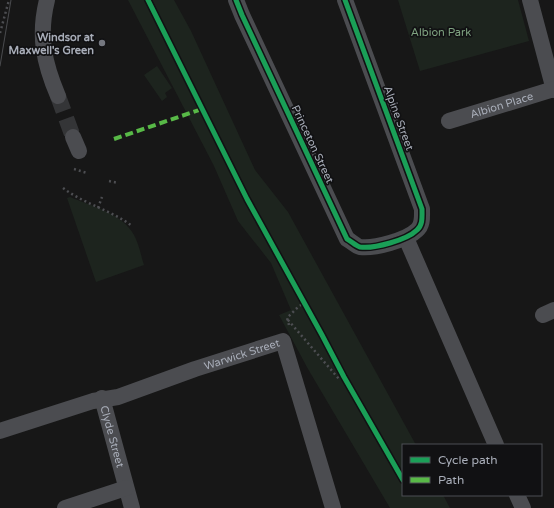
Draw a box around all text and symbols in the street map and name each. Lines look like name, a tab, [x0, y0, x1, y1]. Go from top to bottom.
park label: Albion Park	[411, 26, 471, 39]
place label: Windsor at Maxwell's Green	[9, 31, 95, 57]
marker: Windsor at Maxwell's Green	[97, 38, 107, 48]
street label: Alpine Street	[381, 84, 416, 152]
street label: Albion Place	[469, 90, 535, 121]
street label: Princeton Street	[289, 103, 336, 185]
street label: Warwick Street	[202, 336, 281, 373]
street label: Clyde Street	[97, 404, 127, 469]
legend	[402, 444, 542, 496]
text: Cycle path	[438, 453, 497, 467]
text: Path	[438, 473, 464, 487]

